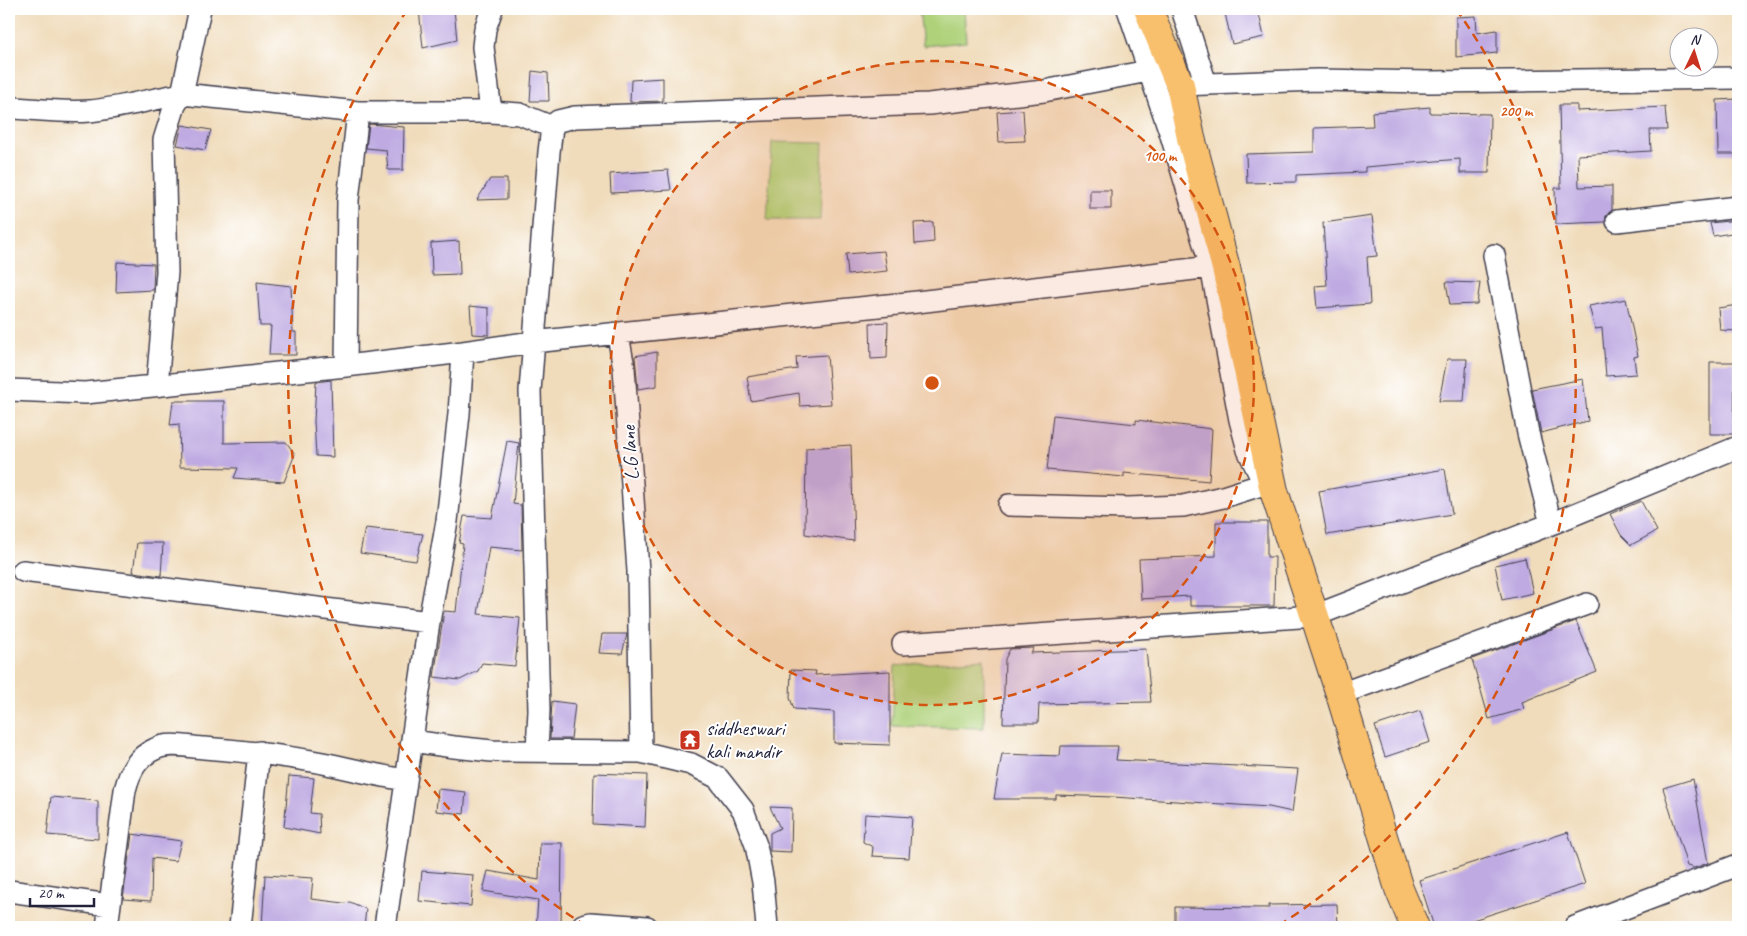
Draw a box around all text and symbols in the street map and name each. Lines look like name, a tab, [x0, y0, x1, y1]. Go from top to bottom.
north arrow	[1670, 28, 1720, 78]
text: N	[1690, 31, 1702, 48]
text: 200 m	[1500, 102, 1534, 121]
text: 100 m	[1144, 147, 1178, 166]
centre of rings	[923, 374, 941, 392]
street label: L.G lane	[616, 423, 644, 481]
place label: siddheswari kali mandir	[706, 716, 787, 764]
temple icon: siddheswari kali mandir	[678, 728, 702, 752]
scale bar	[30, 876, 94, 908]
text: 20 m	[38, 884, 65, 903]

